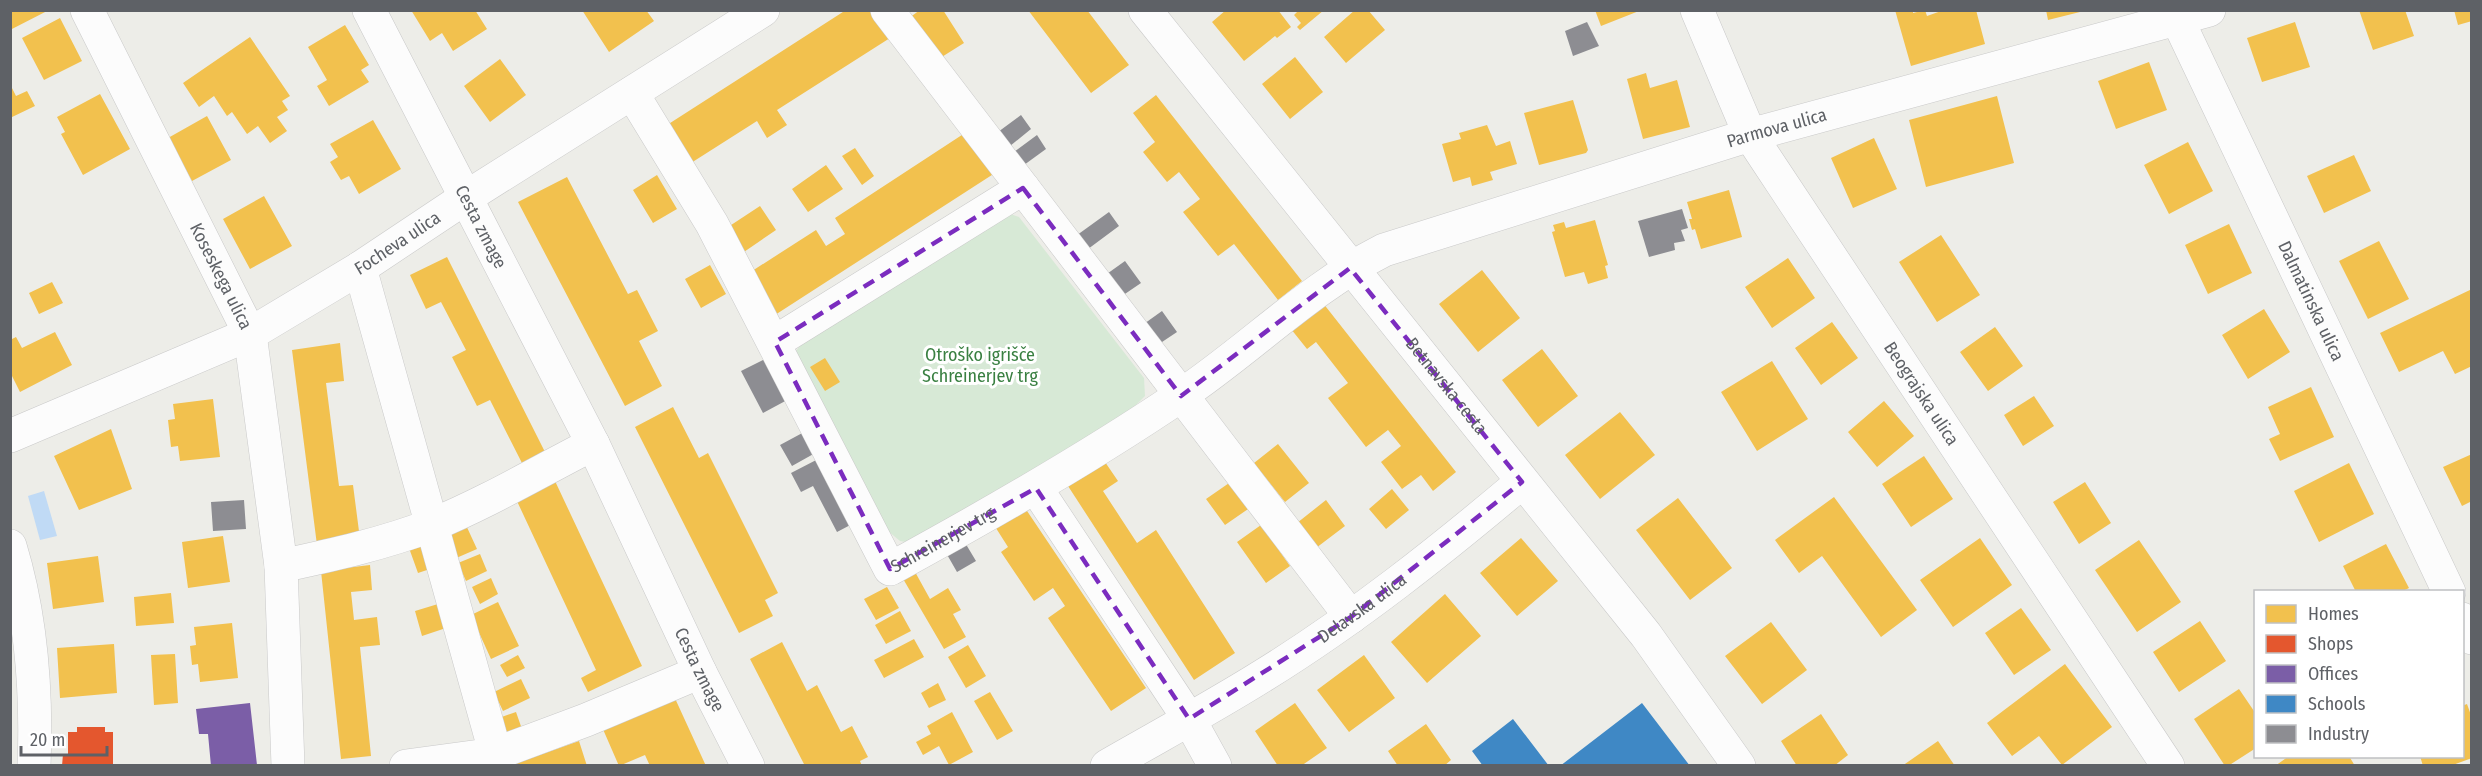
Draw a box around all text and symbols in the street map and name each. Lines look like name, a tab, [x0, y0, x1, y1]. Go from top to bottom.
street label: Parmova ulica	[1724, 104, 1829, 153]
street label: Cesta zmage	[450, 181, 512, 272]
street label: Focheva ulica	[351, 206, 445, 280]
street label: Koseskega ulica	[185, 219, 257, 333]
street label: Dalmatinska ulica	[2273, 237, 2349, 365]
street label: Betnavska cesta	[1401, 333, 1492, 439]
street label: Beograjska ulica	[1879, 338, 1964, 450]
park label: Otroško igrišče Schreinerjev trg	[922, 344, 1038, 387]
street label: Schreinerjev trg	[887, 502, 999, 578]
street label: Delavska ulica	[1313, 569, 1411, 648]
legend	[2254, 590, 2464, 758]
text: Homes	[2308, 603, 2359, 625]
street label: Cesta zmage	[670, 624, 729, 716]
text: Shops	[2308, 633, 2353, 655]
text: Offices	[2308, 663, 2358, 685]
text: Schools	[2308, 693, 2366, 715]
scale bar	[21, 719, 106, 757]
text: Industry	[2308, 723, 2369, 745]
text: 20 m	[30, 729, 65, 751]

